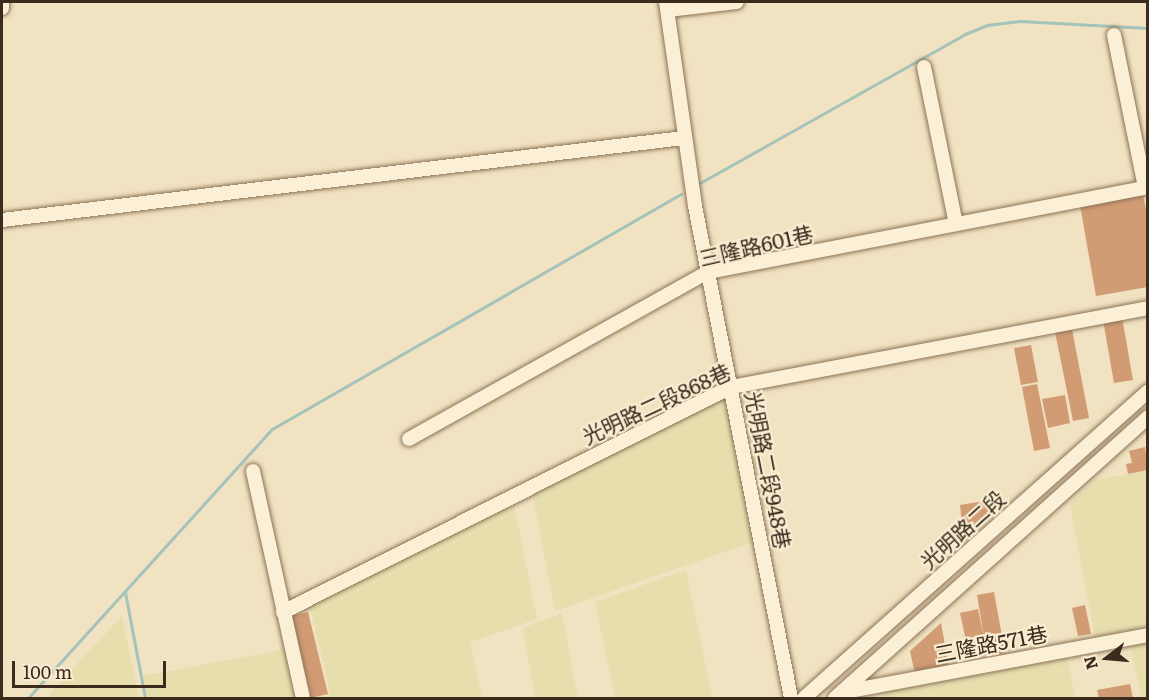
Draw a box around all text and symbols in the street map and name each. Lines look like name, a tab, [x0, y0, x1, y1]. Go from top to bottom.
street label: 三隆路601巷	[697, 220, 815, 270]
street label: 光明路二段868巷	[578, 358, 734, 448]
street label: 光明路二段948巷	[741, 389, 797, 551]
street label: 光明路二段	[915, 485, 1009, 573]
street label: 三隆路571巷	[933, 620, 1049, 666]
north arrow	[1077, 628, 1137, 688]
scale bar	[15, 649, 170, 687]
text: N	[1076, 653, 1103, 673]
text: 100 m	[23, 658, 72, 685]

